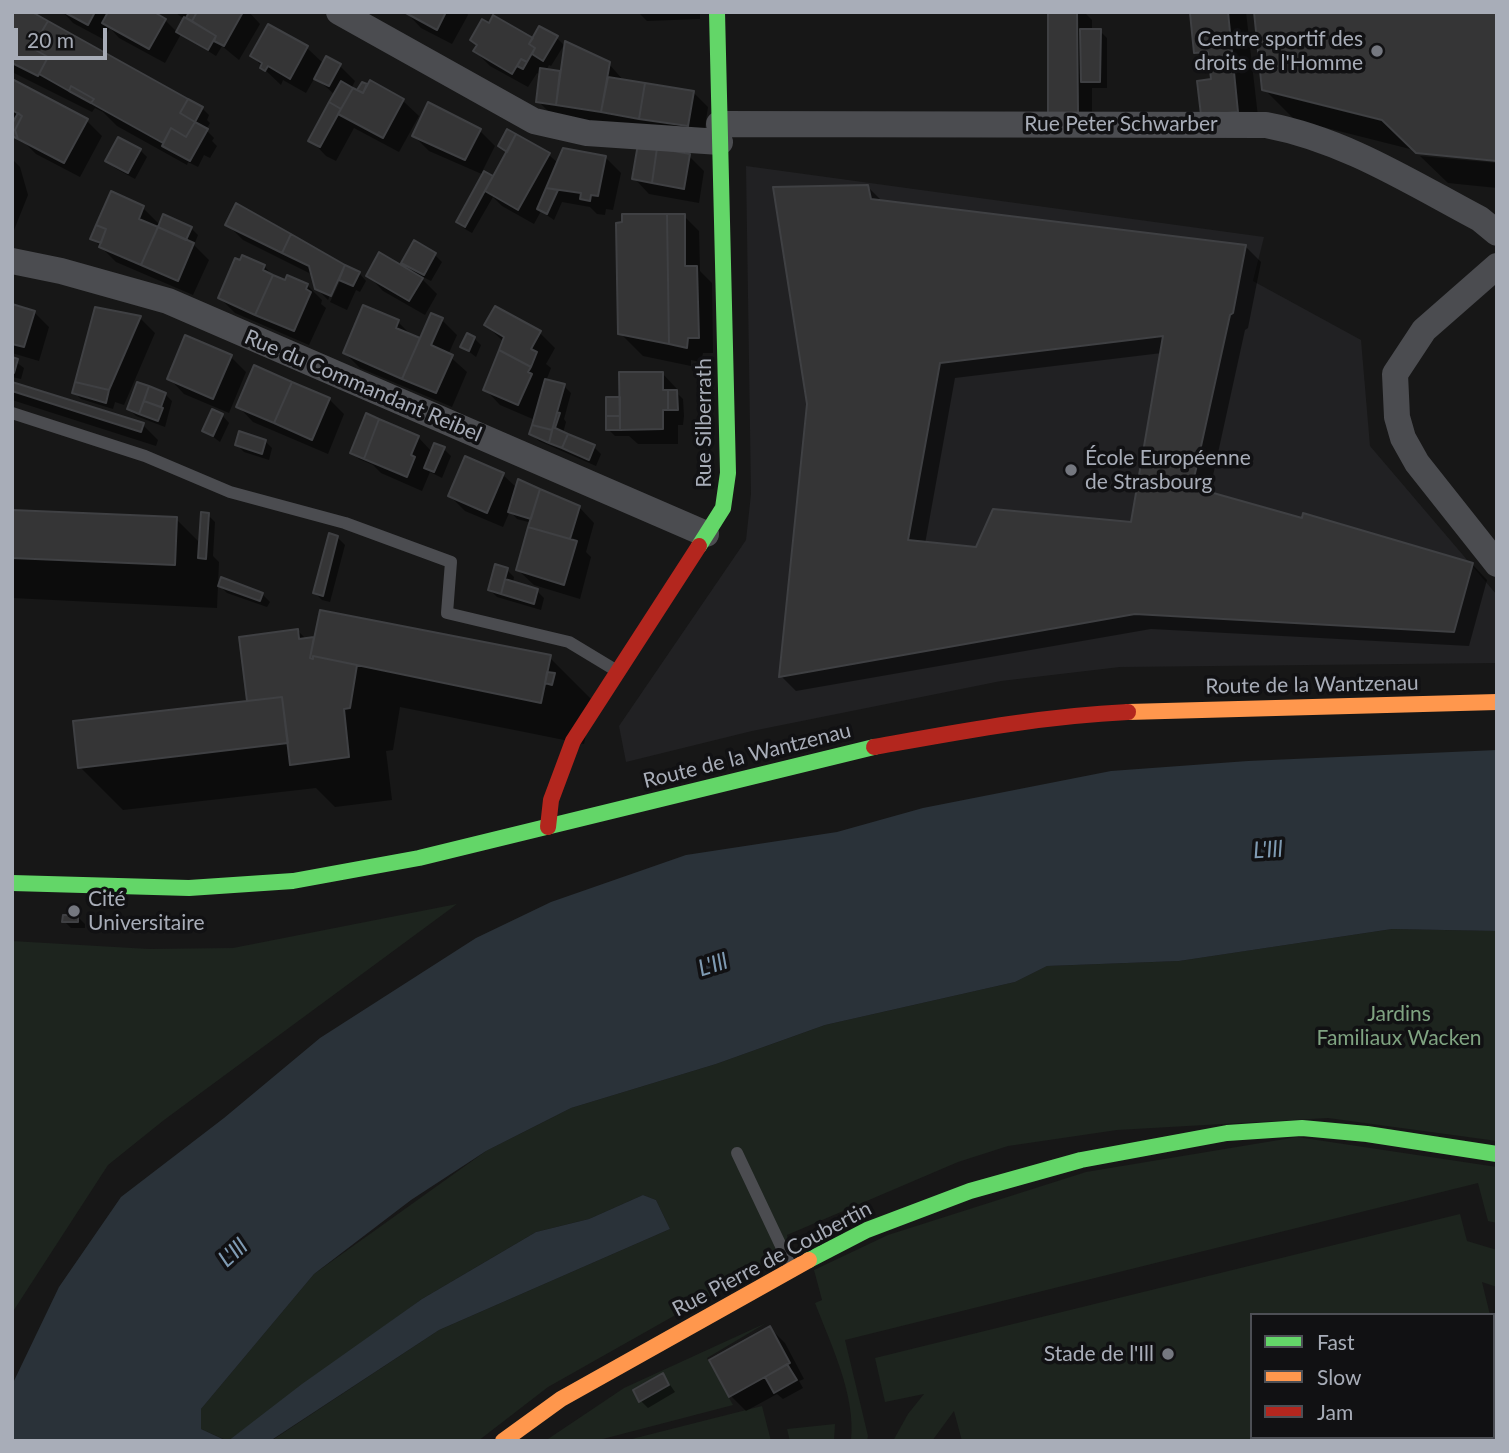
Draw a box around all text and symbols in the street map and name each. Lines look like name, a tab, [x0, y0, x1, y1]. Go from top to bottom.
scale bar	[18, 14, 110, 58]
place label: Centre sportif des droits de l'Homme	[1194, 26, 1363, 76]
text: 20 m	[27, 27, 74, 52]
marker: Centre sportif des droits de l'Homme	[1369, 43, 1385, 59]
street label: Rue Peter Schwarber	[1024, 111, 1218, 137]
street label: Rue du Commandant Reibel	[241, 325, 485, 447]
street label: Rue Silberrath	[691, 358, 717, 488]
place label: École Européenne de Strasbourg	[1085, 445, 1251, 495]
marker: École Européenne de Strasbourg	[1063, 462, 1079, 478]
street label: Route de la Wantzenau	[1205, 671, 1419, 699]
street label: Route de la Wantzenau	[640, 718, 854, 794]
water label: L'Ill	[1253, 835, 1283, 865]
place label: Cité Universitaire	[88, 886, 205, 936]
marker: Cité Universitaire	[66, 903, 82, 919]
water label: L'Ill	[695, 947, 731, 983]
park label: Jardins Familiaux Wacken	[1316, 1001, 1482, 1051]
street label: Rue Pierre de Coubertin	[668, 1196, 876, 1322]
water label: L'Ill	[213, 1233, 253, 1273]
legend	[1250, 1313, 1495, 1439]
text: Fast	[1317, 1329, 1354, 1354]
place label: Stade de l'Ill	[1044, 1341, 1154, 1367]
marker: Stade de l'Ill	[1160, 1346, 1176, 1362]
text: Slow	[1317, 1364, 1361, 1389]
text: Jam	[1317, 1399, 1353, 1424]

